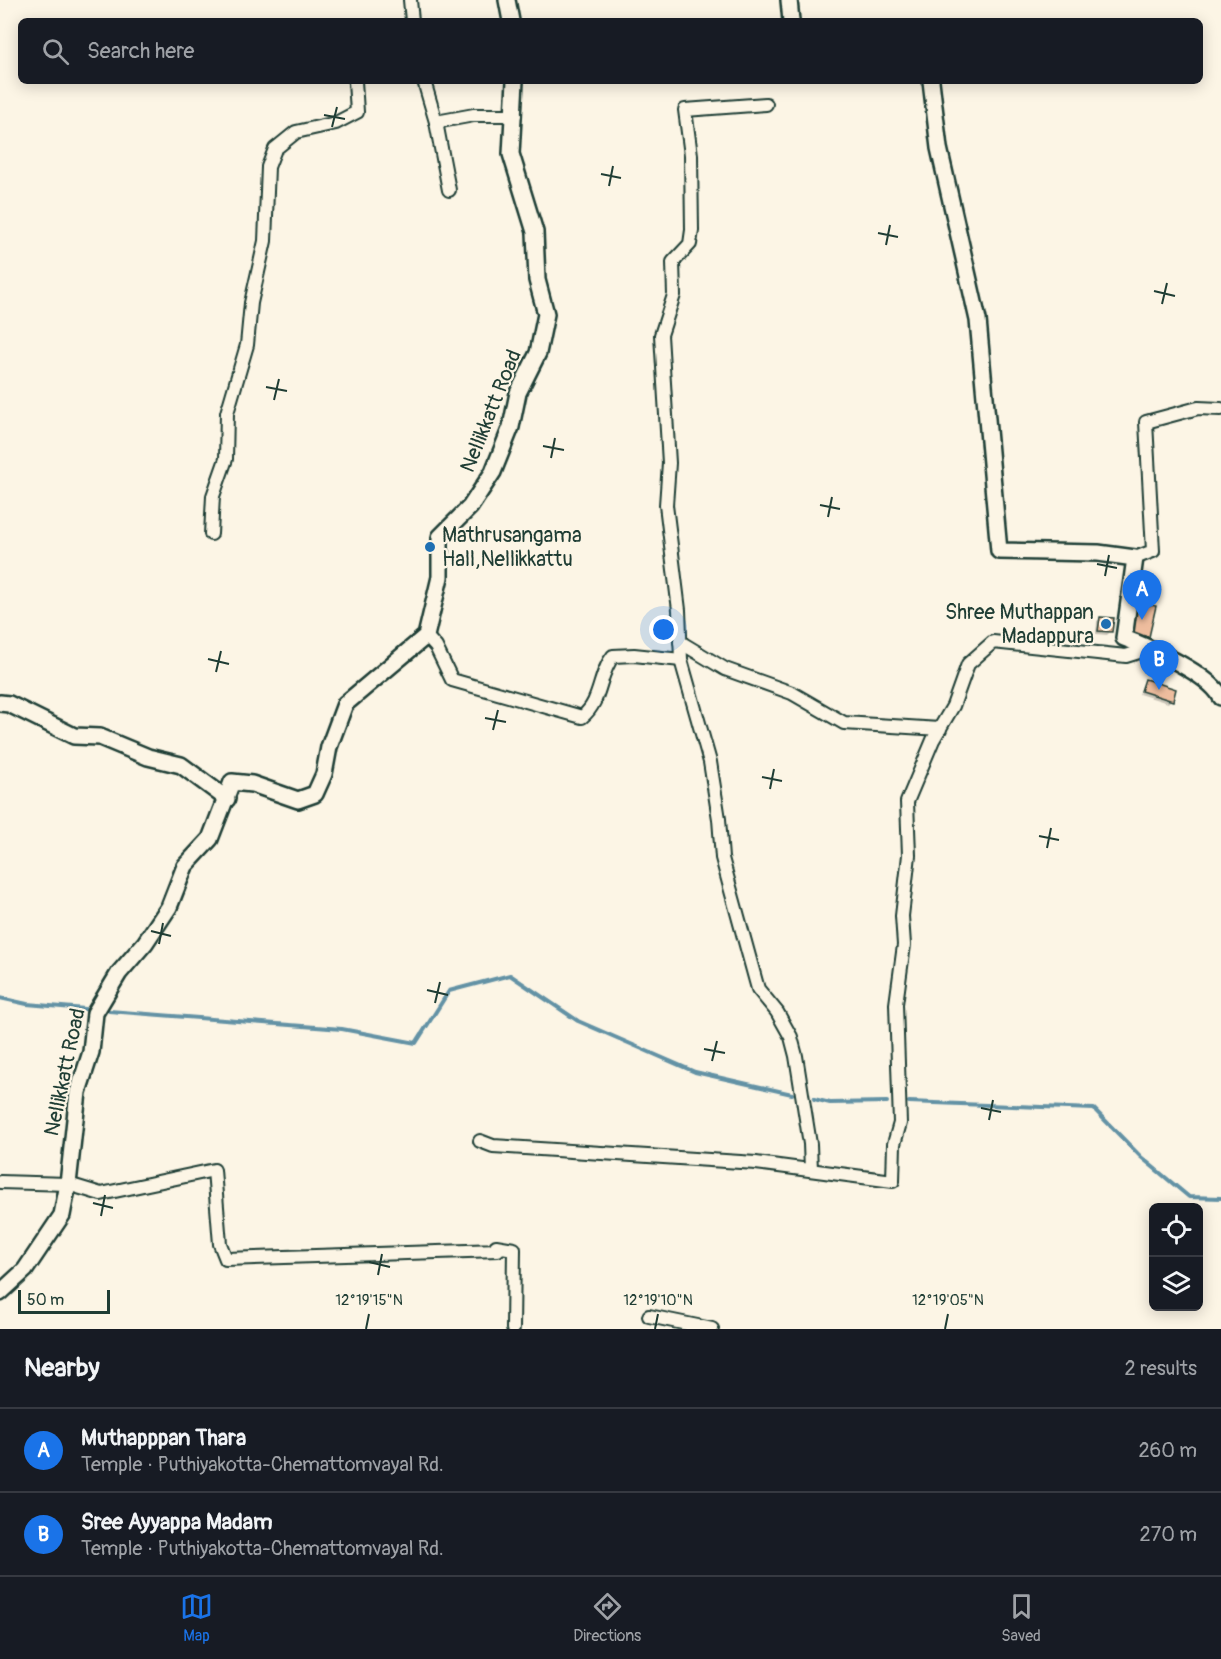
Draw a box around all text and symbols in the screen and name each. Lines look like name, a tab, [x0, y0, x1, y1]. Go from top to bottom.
search box	[18, 18, 1203, 84]
icon: search	[39, 35, 72, 68]
text: Search here	[87, 37, 194, 65]
street label: Nellikkatt Road	[454, 346, 528, 476]
place label: Mathrusangama Hall,Nellikkattu	[442, 522, 582, 573]
marker: Mathrusangama Hall,Nellikkattu	[423, 540, 437, 554]
pin: A	[1122, 570, 1162, 620]
place label: Shree Muthappan Madappura	[945, 599, 1094, 650]
your location	[649, 615, 678, 644]
marker: Shree Muthappan Madappura	[1099, 617, 1113, 631]
pin: B	[1140, 640, 1178, 690]
street label: Nellikkatt Road	[38, 1006, 92, 1138]
map controls	[1149, 1203, 1203, 1311]
button: locate	[1149, 1203, 1203, 1257]
button: layers	[1149, 1257, 1203, 1311]
scale bar	[18, 1287, 110, 1314]
text: 50 m	[27, 1290, 64, 1310]
text: 12°19'15"N	[335, 1291, 403, 1310]
text: 12°19'10"N	[623, 1291, 693, 1310]
text: 12°19'05"N	[912, 1291, 984, 1310]
text: Nearby	[24, 1352, 100, 1384]
text: 2 results	[1125, 1356, 1197, 1381]
text: Muthapppan Thara	[81, 1424, 246, 1452]
text: A	[37, 1438, 50, 1463]
text: 260 m	[1138, 1438, 1197, 1463]
text: Temple · Puthiyakotta-Chemattomvayal Rd.	[81, 1452, 444, 1477]
text: Sree Ayyappa Madam	[81, 1508, 273, 1536]
text: B	[38, 1522, 49, 1547]
text: 270 m	[1139, 1522, 1197, 1547]
text: Temple · Puthiyakotta-Chemattomvayal Rd.	[81, 1536, 444, 1561]
tab: Map	[180, 1590, 213, 1646]
tab: Directions	[573, 1590, 641, 1646]
tab: Saved	[1001, 1590, 1041, 1646]

